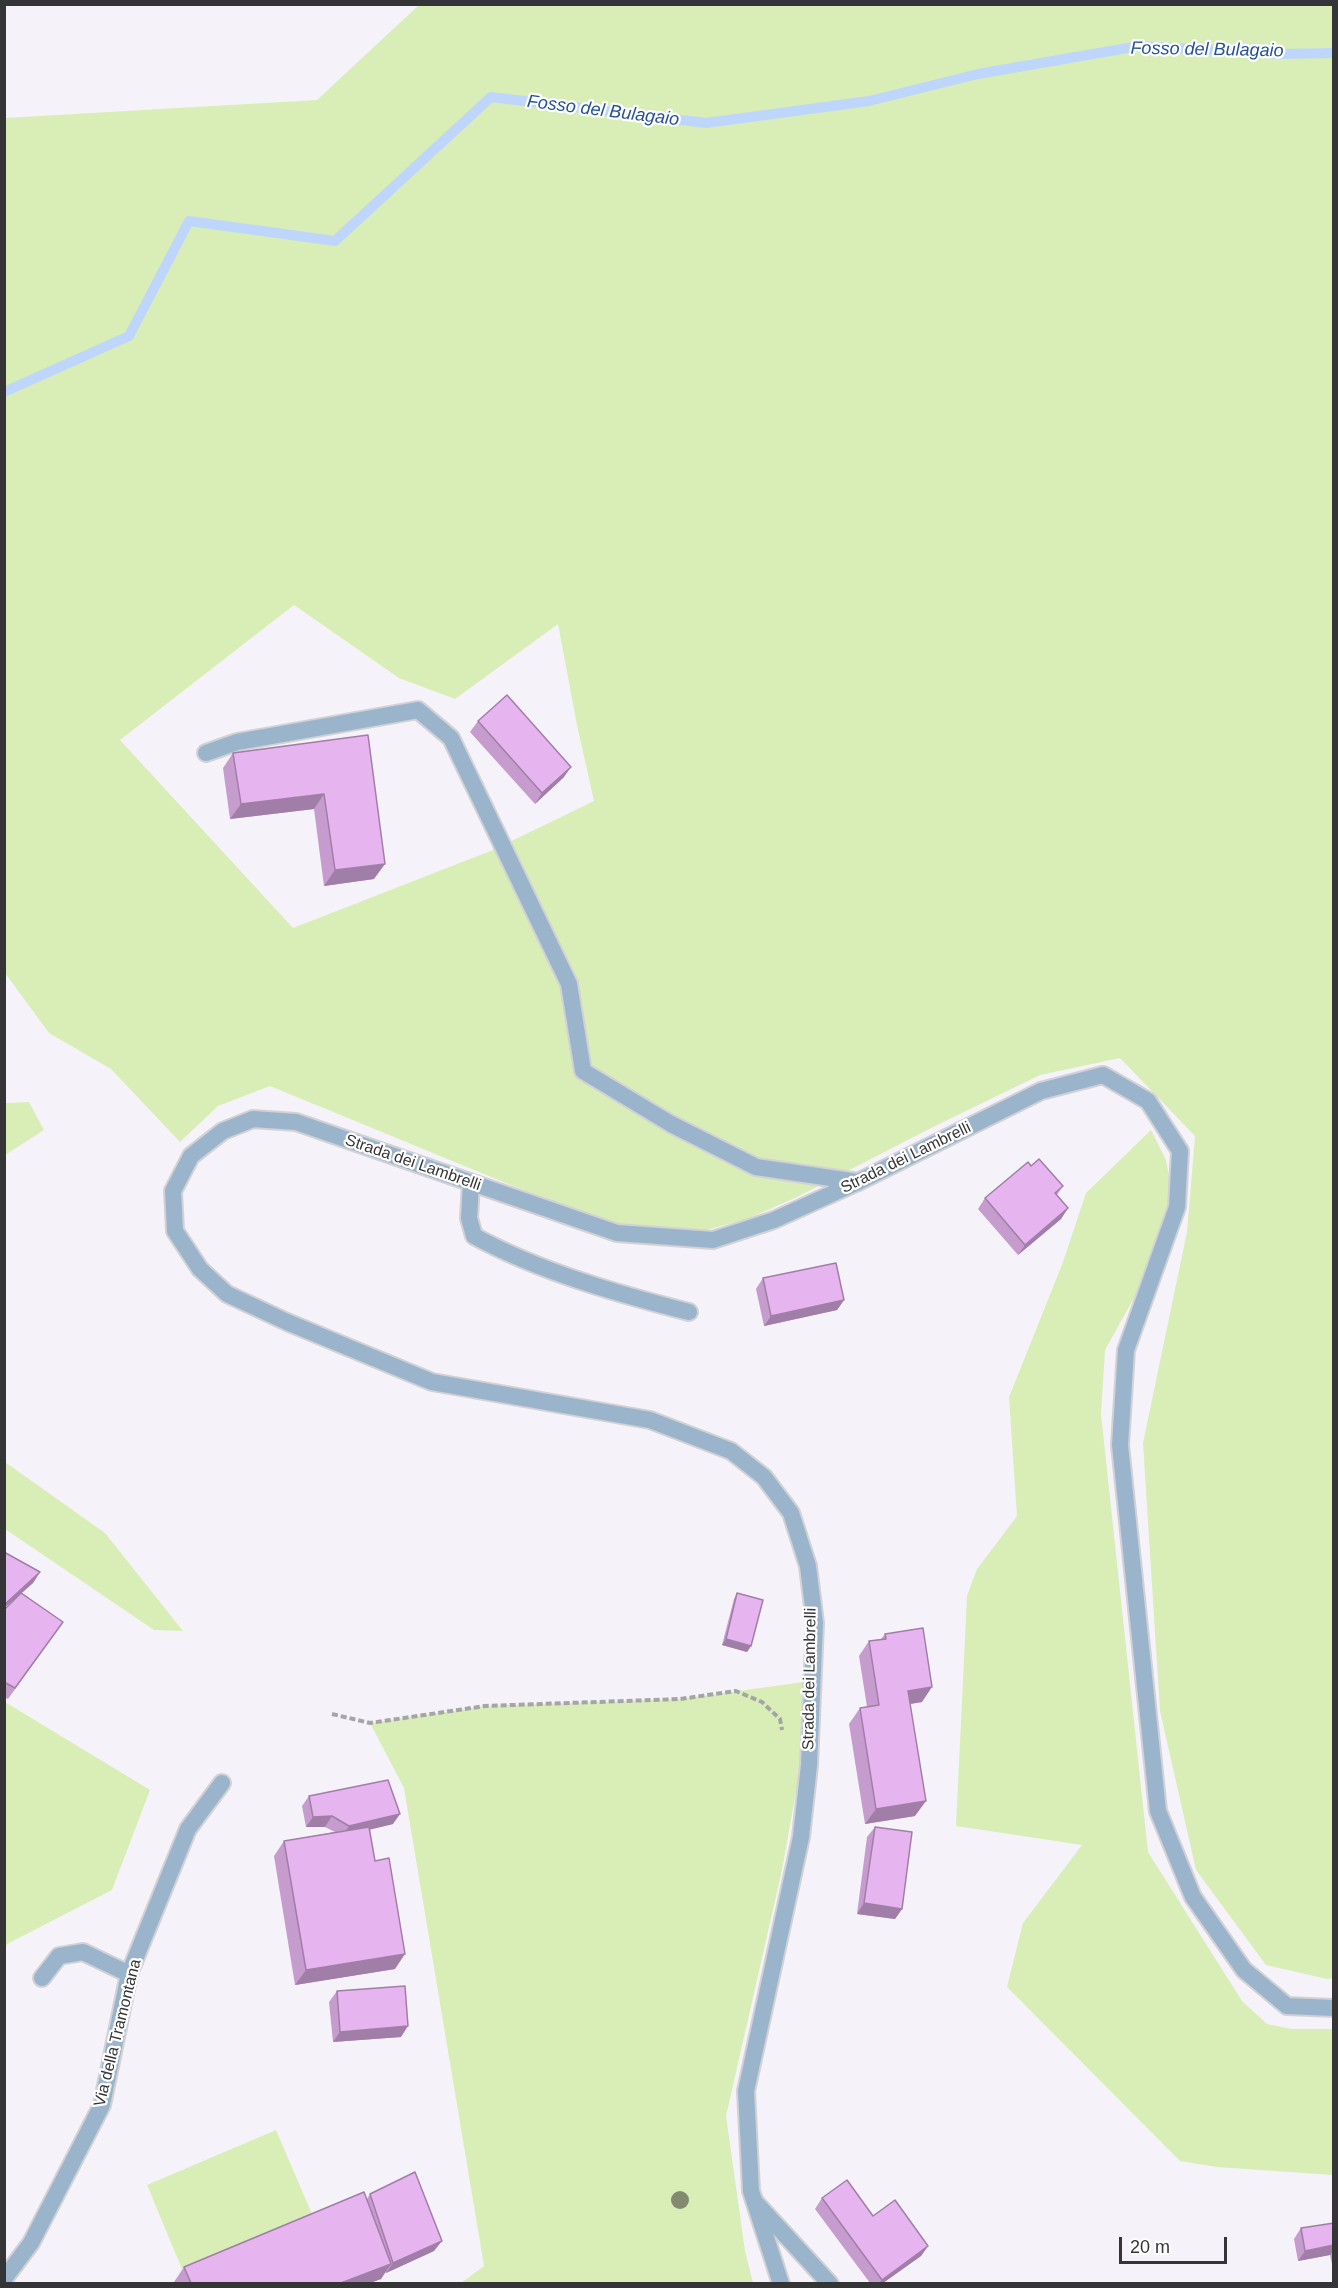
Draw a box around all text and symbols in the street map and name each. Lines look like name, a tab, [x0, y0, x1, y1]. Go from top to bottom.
water label: Fosso del Bulagaio	[1130, 38, 1284, 62]
water label: Fosso del Bulagaio	[526, 91, 680, 131]
street label: Strada dei Lambrelli	[838, 1118, 974, 1198]
street label: Strada dei Lambrelli	[343, 1131, 483, 1195]
street label: Strada dei Lambrelli	[799, 1608, 821, 1750]
street label: Via della Tramontana	[90, 1957, 146, 2109]
scale bar	[1122, 2225, 1230, 2263]
text: 20 m	[1130, 2237, 1170, 2257]

